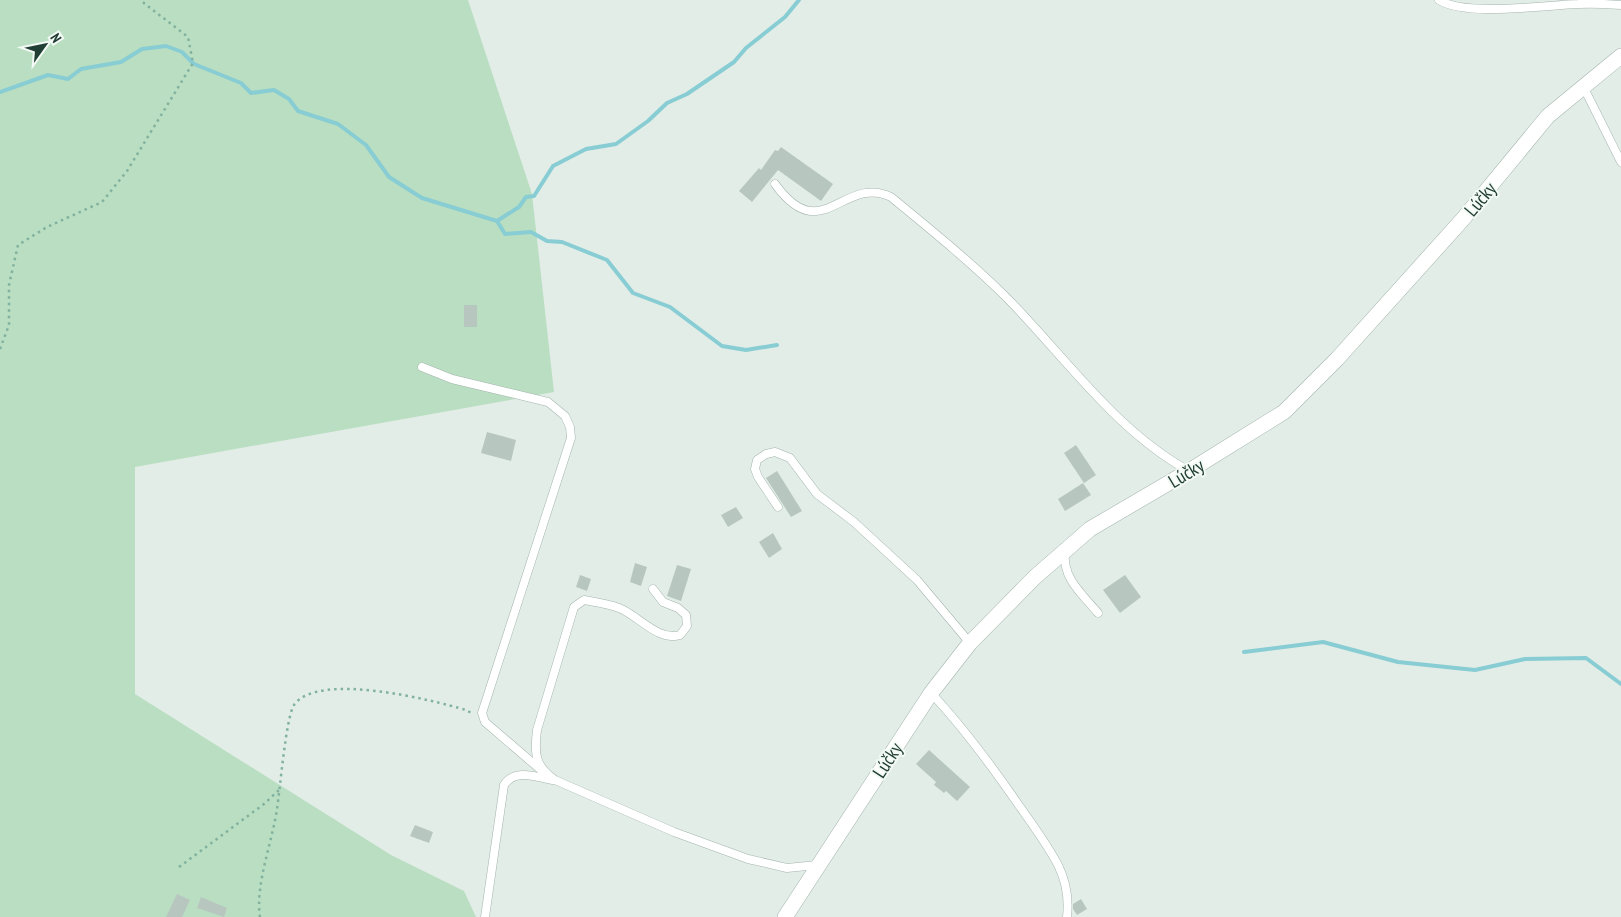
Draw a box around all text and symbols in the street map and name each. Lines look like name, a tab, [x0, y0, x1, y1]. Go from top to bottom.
north arrow	[20, 20, 70, 70]
text: N	[46, 30, 66, 46]
street label: Lúčky	[1459, 176, 1502, 221]
street label: Lúčky	[1164, 453, 1209, 493]
street label: Lúčky	[867, 737, 908, 782]

